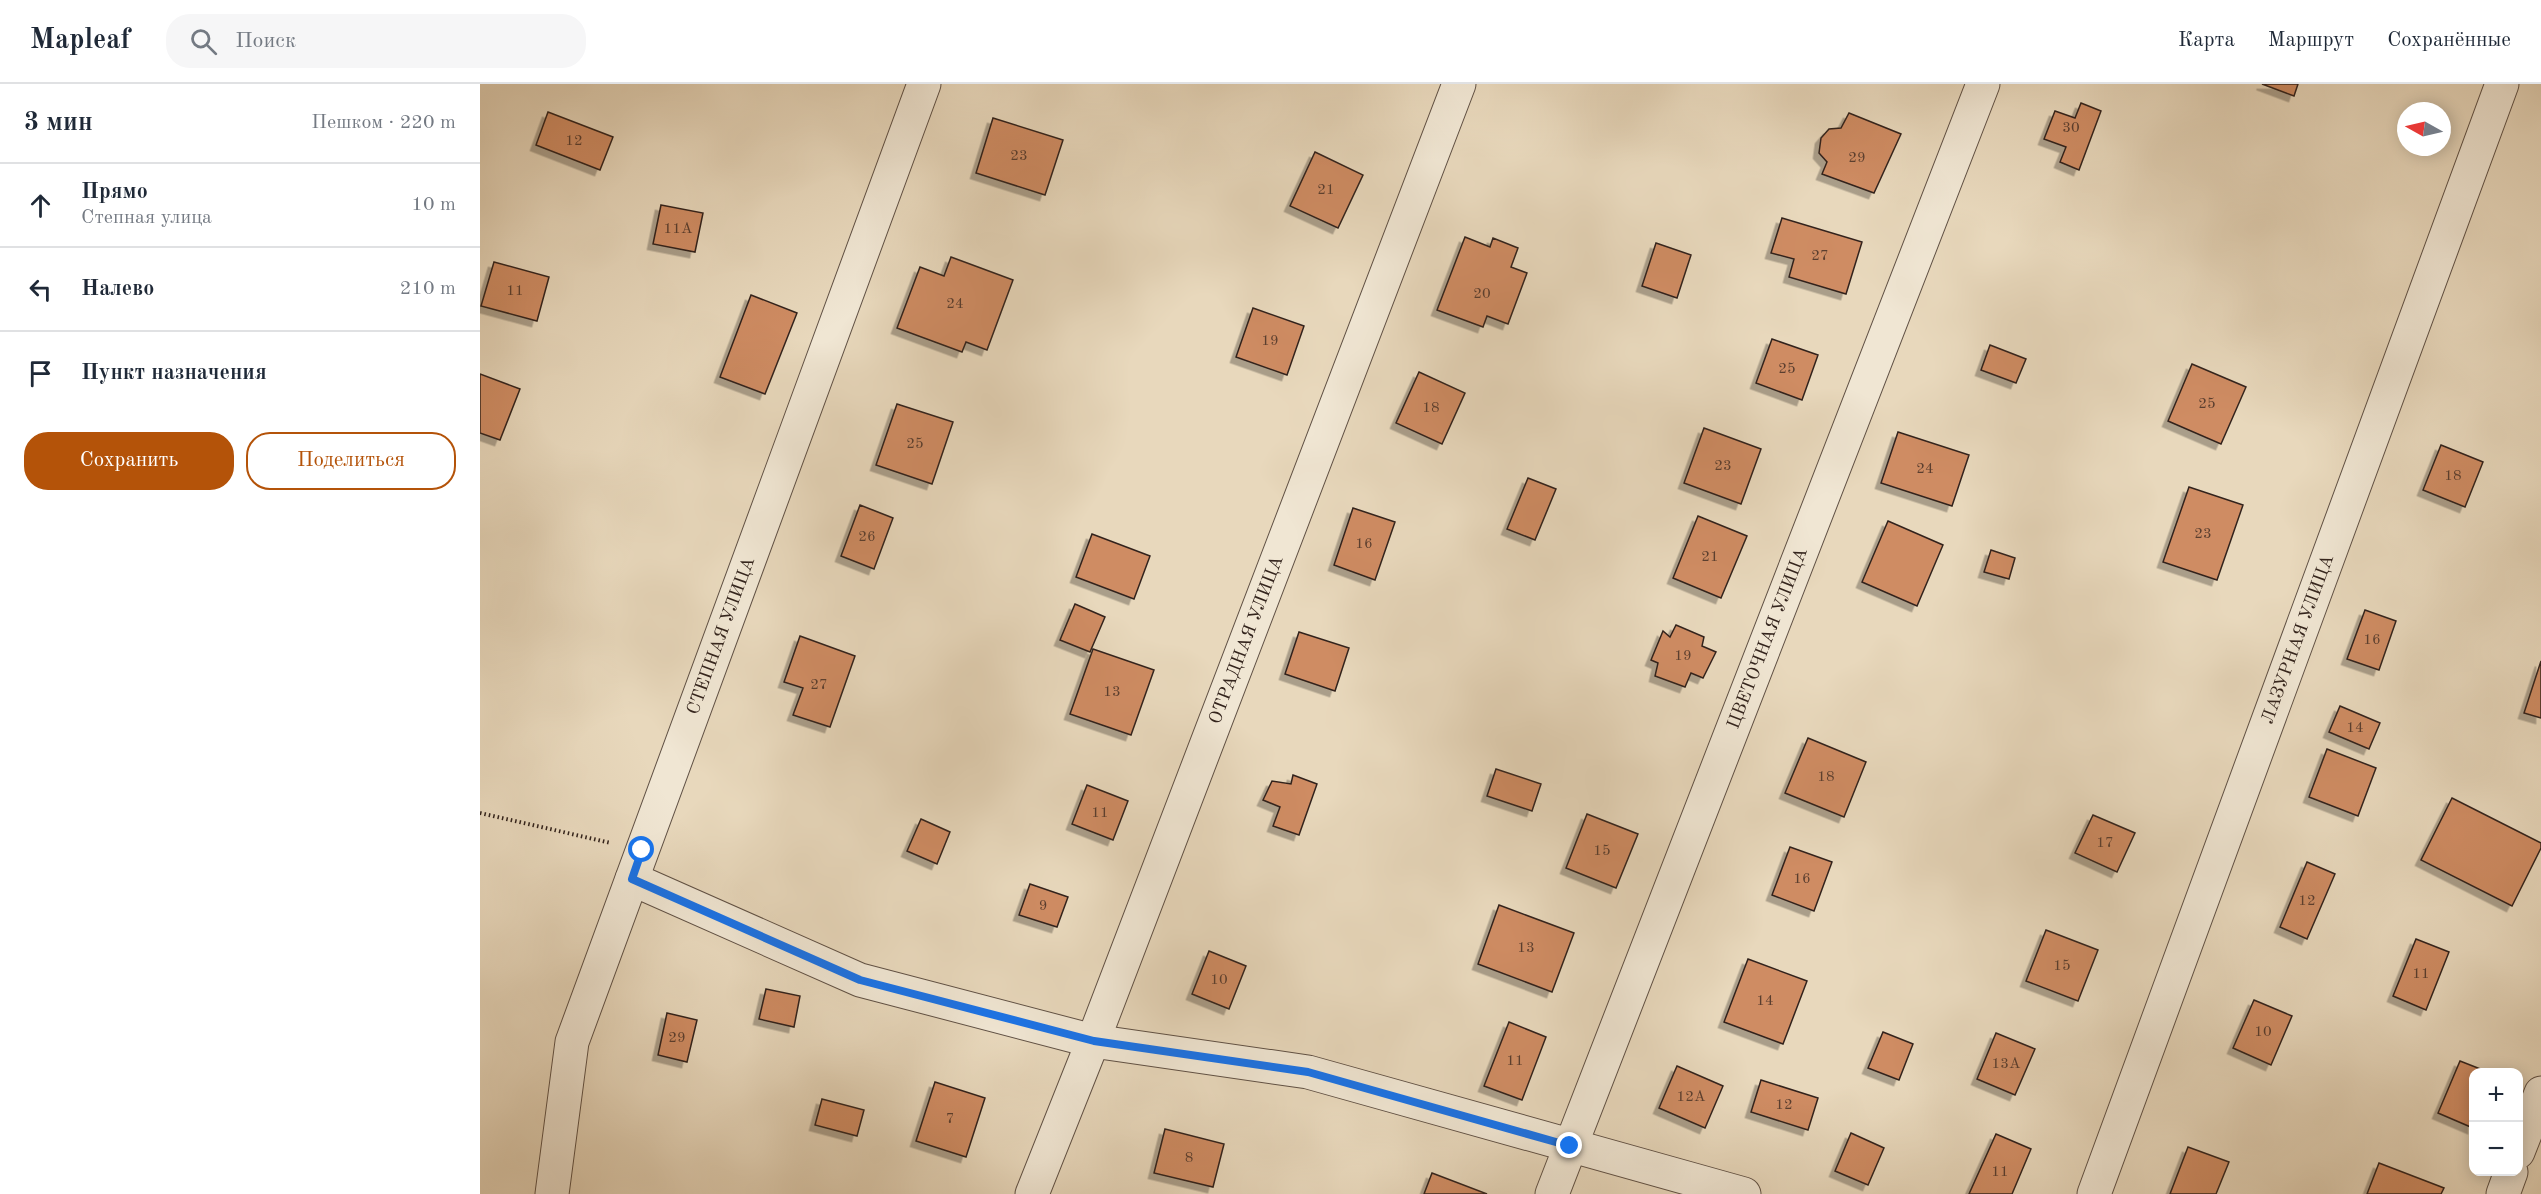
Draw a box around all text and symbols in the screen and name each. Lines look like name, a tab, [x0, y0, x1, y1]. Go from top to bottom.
search box	[166, 14, 586, 68]
icon: search	[187, 25, 220, 58]
text: Mapleaf	[30, 27, 130, 55]
text: Поиск	[235, 30, 296, 52]
text: Карта	[2178, 30, 2235, 51]
text: Маршрут	[2268, 30, 2354, 51]
text: Сохранённые	[2387, 30, 2511, 51]
north arrow	[2397, 102, 2451, 156]
text: 3 мин	[24, 110, 93, 136]
text: Пешком · 220 m	[311, 113, 456, 133]
house number: 30	[2062, 121, 2080, 136]
house number: 12	[565, 134, 583, 149]
house number: 23	[1010, 149, 1028, 164]
house number: 29	[1848, 151, 1866, 166]
text: Прямо	[81, 181, 148, 203]
house number: 21	[1317, 183, 1335, 198]
icon: ahead	[24, 189, 57, 222]
text: 10 m	[411, 195, 456, 215]
text: Степная улица	[81, 208, 212, 228]
house number: 11А	[664, 222, 693, 237]
house number: 27	[1811, 249, 1829, 264]
icon: left	[24, 273, 57, 306]
text: Налево	[81, 278, 154, 300]
text: 210 m	[400, 279, 456, 299]
house number: 11	[506, 284, 524, 299]
house number: 20	[1473, 287, 1491, 302]
house number: 24	[946, 297, 964, 312]
house number: 19	[1261, 334, 1279, 349]
icon: arrive	[24, 357, 57, 390]
text: Пункт назначения	[81, 362, 267, 384]
house number: 25	[1778, 362, 1796, 377]
house number: 25	[2198, 397, 2216, 412]
house number: 18	[1422, 401, 1440, 416]
button: Сохранить	[24, 432, 234, 490]
button: Поделиться	[246, 432, 456, 490]
house number: 25	[906, 437, 924, 452]
house number: 23	[1714, 459, 1732, 474]
house number: 24	[1916, 462, 1934, 477]
house number: 18	[2444, 469, 2462, 484]
house number: 23	[2194, 527, 2212, 542]
house number: 26	[858, 530, 876, 545]
house number: 16	[1355, 537, 1373, 552]
street label: ЦВЕТОЧНАЯ УЛИЦА	[1724, 545, 1811, 731]
house number: 21	[1701, 550, 1719, 565]
street label: ЛАЗУРНАЯ УЛИЦА	[2259, 552, 2337, 726]
street label: ОТРАДНАЯ УЛИЦА	[1206, 553, 1287, 727]
street label: СТЕПНАЯ УЛИЦА	[684, 554, 758, 717]
house number: 16	[2363, 633, 2381, 648]
house number: 19	[1674, 649, 1692, 664]
house number: 27	[810, 678, 828, 693]
house number: 13	[1103, 685, 1121, 700]
house number: 14	[2346, 721, 2364, 736]
house number: 18	[1817, 770, 1835, 785]
house number: 11	[1091, 806, 1109, 821]
route start	[628, 836, 654, 862]
house number: 17	[2096, 836, 2114, 851]
house number: 15	[1593, 844, 1611, 859]
house number: 16	[1793, 872, 1811, 887]
house number: 12	[2298, 894, 2316, 909]
house number: 9	[1039, 899, 1047, 914]
house number: 13	[1517, 941, 1535, 956]
house number: 15	[2053, 959, 2071, 974]
house number: 11	[2412, 967, 2430, 982]
house number: 10	[1210, 973, 1228, 988]
house number: 14	[1756, 994, 1774, 1009]
house number: 10	[2254, 1025, 2272, 1040]
house number: 29	[668, 1031, 686, 1046]
house number: 11	[1506, 1054, 1524, 1069]
house number: 13А	[1992, 1057, 2021, 1072]
map controls	[2469, 1068, 2523, 1176]
button: +	[2469, 1068, 2523, 1122]
house number: 12А	[1677, 1090, 1706, 1105]
house number: 12	[1775, 1098, 1793, 1113]
house number: 7	[946, 1112, 954, 1127]
button: −	[2469, 1122, 2523, 1176]
route end	[1556, 1132, 1582, 1158]
house number: 8	[1185, 1151, 1193, 1166]
house number: 11	[1991, 1165, 2009, 1180]

